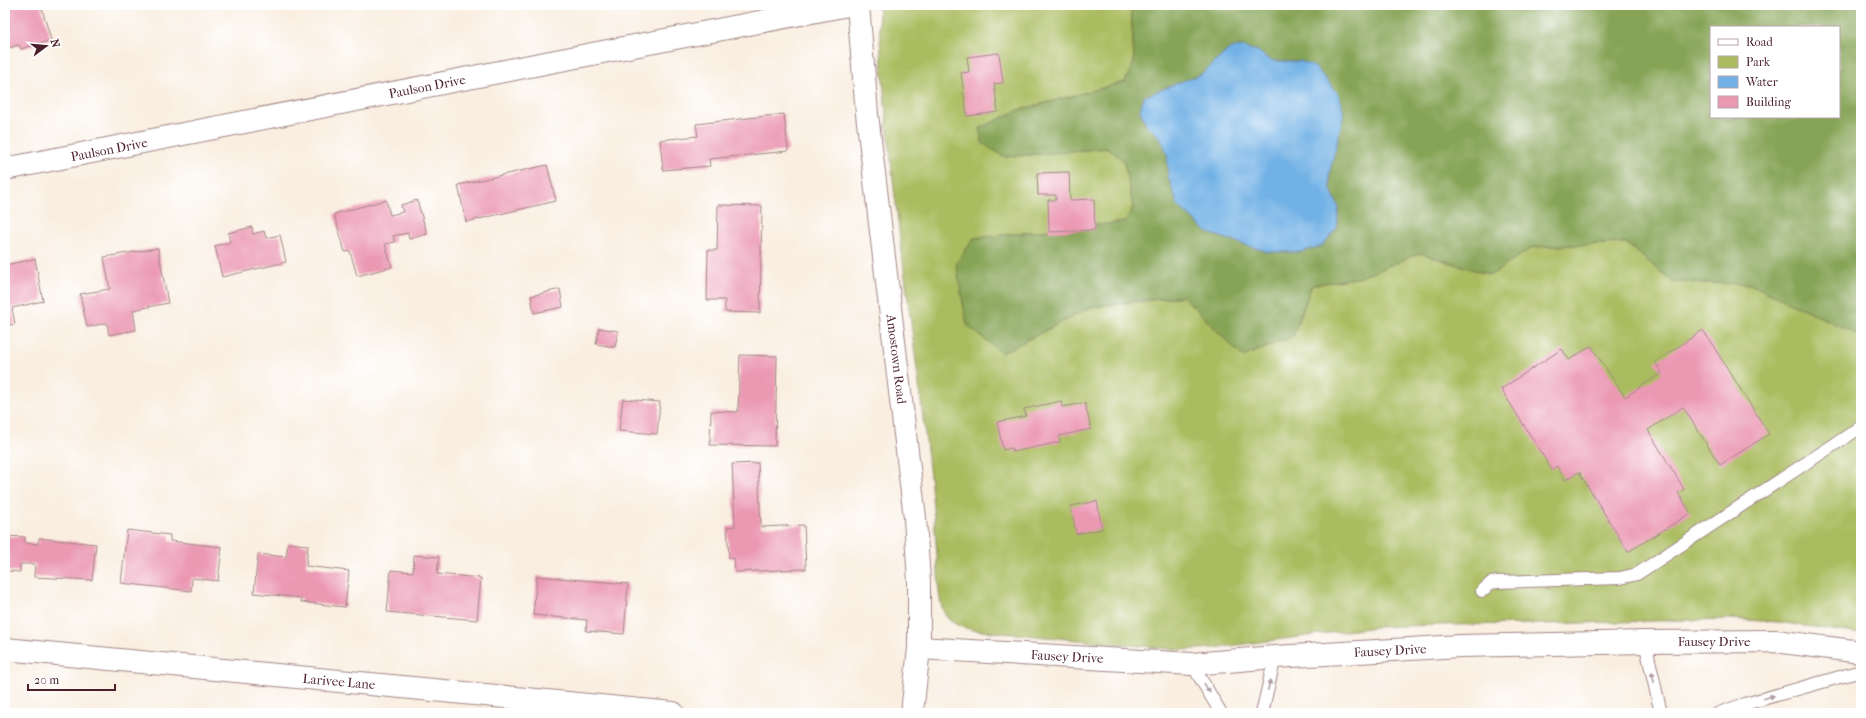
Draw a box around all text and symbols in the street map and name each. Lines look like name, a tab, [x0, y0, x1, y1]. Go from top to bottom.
north arrow	[26, 26, 66, 66]
legend	[1710, 26, 1840, 118]
text: Road	[1746, 35, 1773, 49]
text: N	[48, 38, 63, 50]
text: Park	[1746, 55, 1771, 69]
street label: Paulson Drive	[387, 72, 467, 101]
text: Water	[1745, 75, 1779, 89]
text: Building	[1746, 95, 1791, 109]
street label: Paulson Drive	[69, 135, 149, 164]
street label: Amostown Road	[883, 312, 910, 406]
street label: Fausey Drive	[1678, 634, 1751, 649]
street label: Fausey Drive	[1353, 641, 1427, 660]
street label: Fausey Drive	[1030, 647, 1104, 666]
scale bar	[28, 666, 115, 692]
street label: Larivee Lane	[302, 671, 376, 692]
one-way arrow	[1650, 671, 1656, 683]
text: 20 m	[34, 673, 59, 687]
one-way arrow	[1266, 679, 1272, 691]
one-way arrow	[1203, 682, 1210, 694]
one-way arrow	[1763, 694, 1775, 700]

